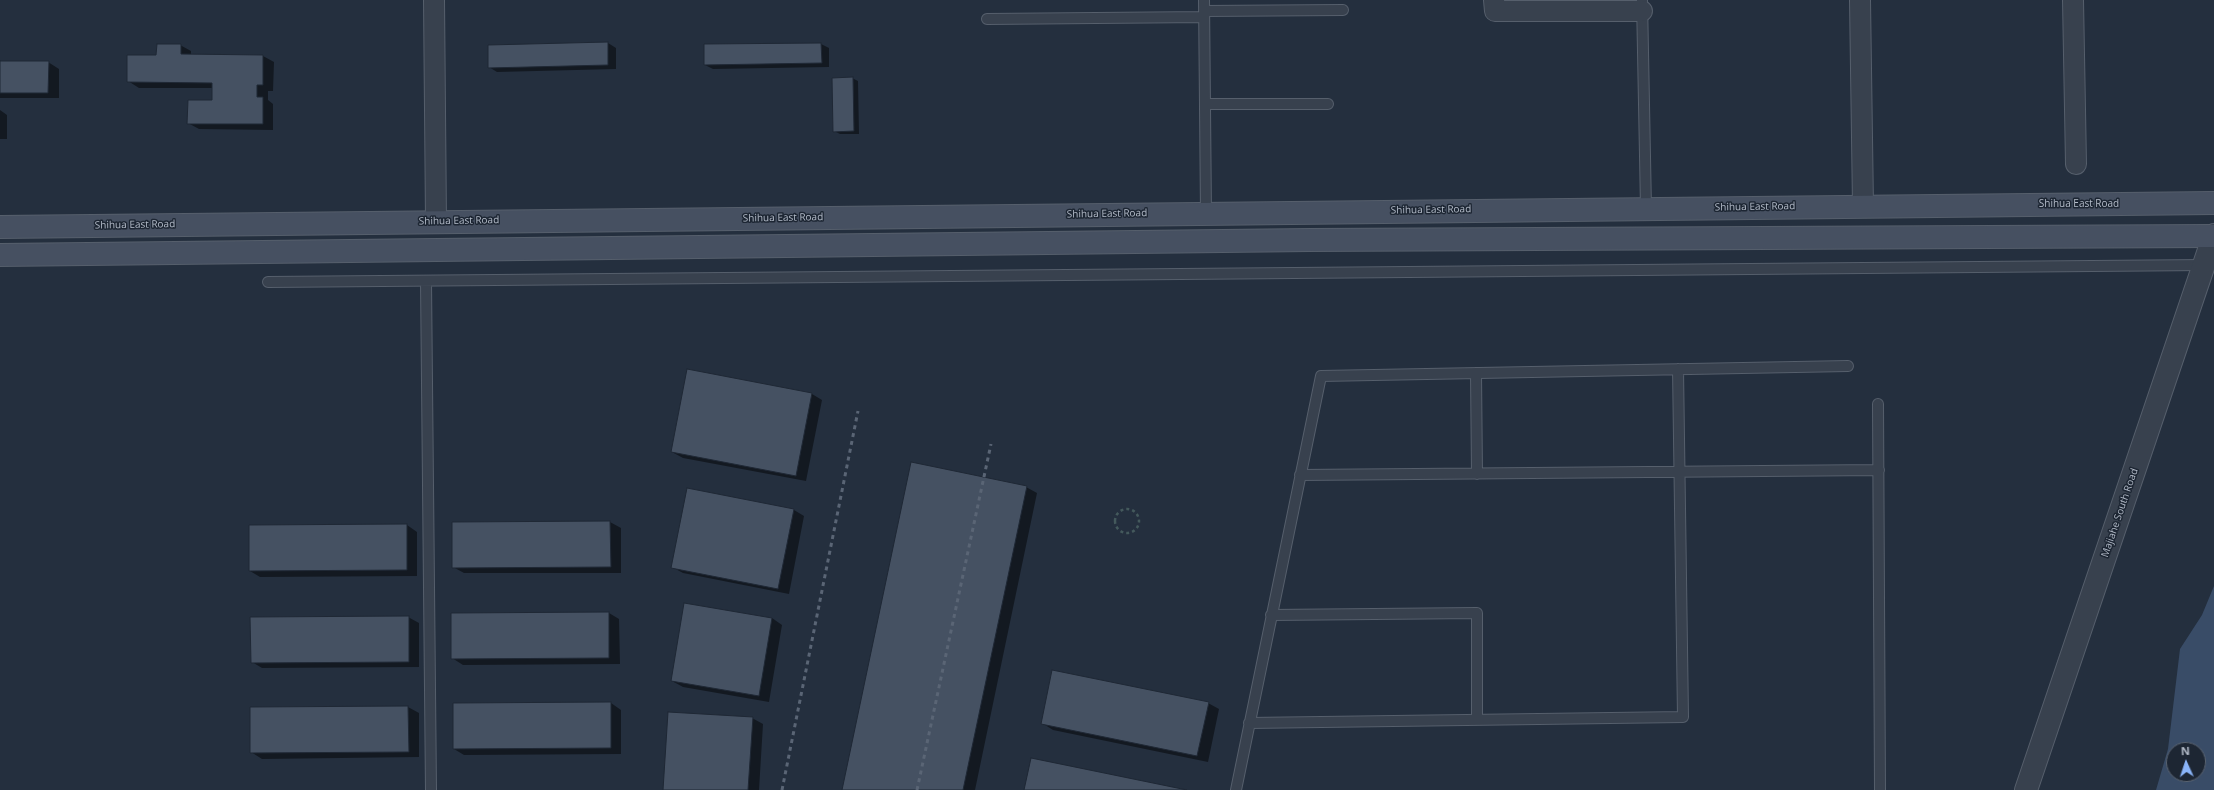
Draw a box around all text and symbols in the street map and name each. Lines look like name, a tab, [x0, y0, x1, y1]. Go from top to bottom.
street label: Shihua East Road	[2039, 198, 2119, 210]
street label: Shihua East Road	[1715, 200, 1795, 214]
street label: Shihua East Road	[1391, 203, 1471, 217]
street label: Shihua East Road	[1067, 207, 1147, 221]
street label: Shihua East Road	[743, 211, 823, 225]
street label: Shihua East Road	[419, 214, 499, 228]
street label: Shihua East Road	[95, 218, 175, 232]
street label: Majiahe South Road	[2099, 467, 2141, 559]
north arrow	[2166, 742, 2206, 782]
text: N	[2181, 743, 2190, 758]

